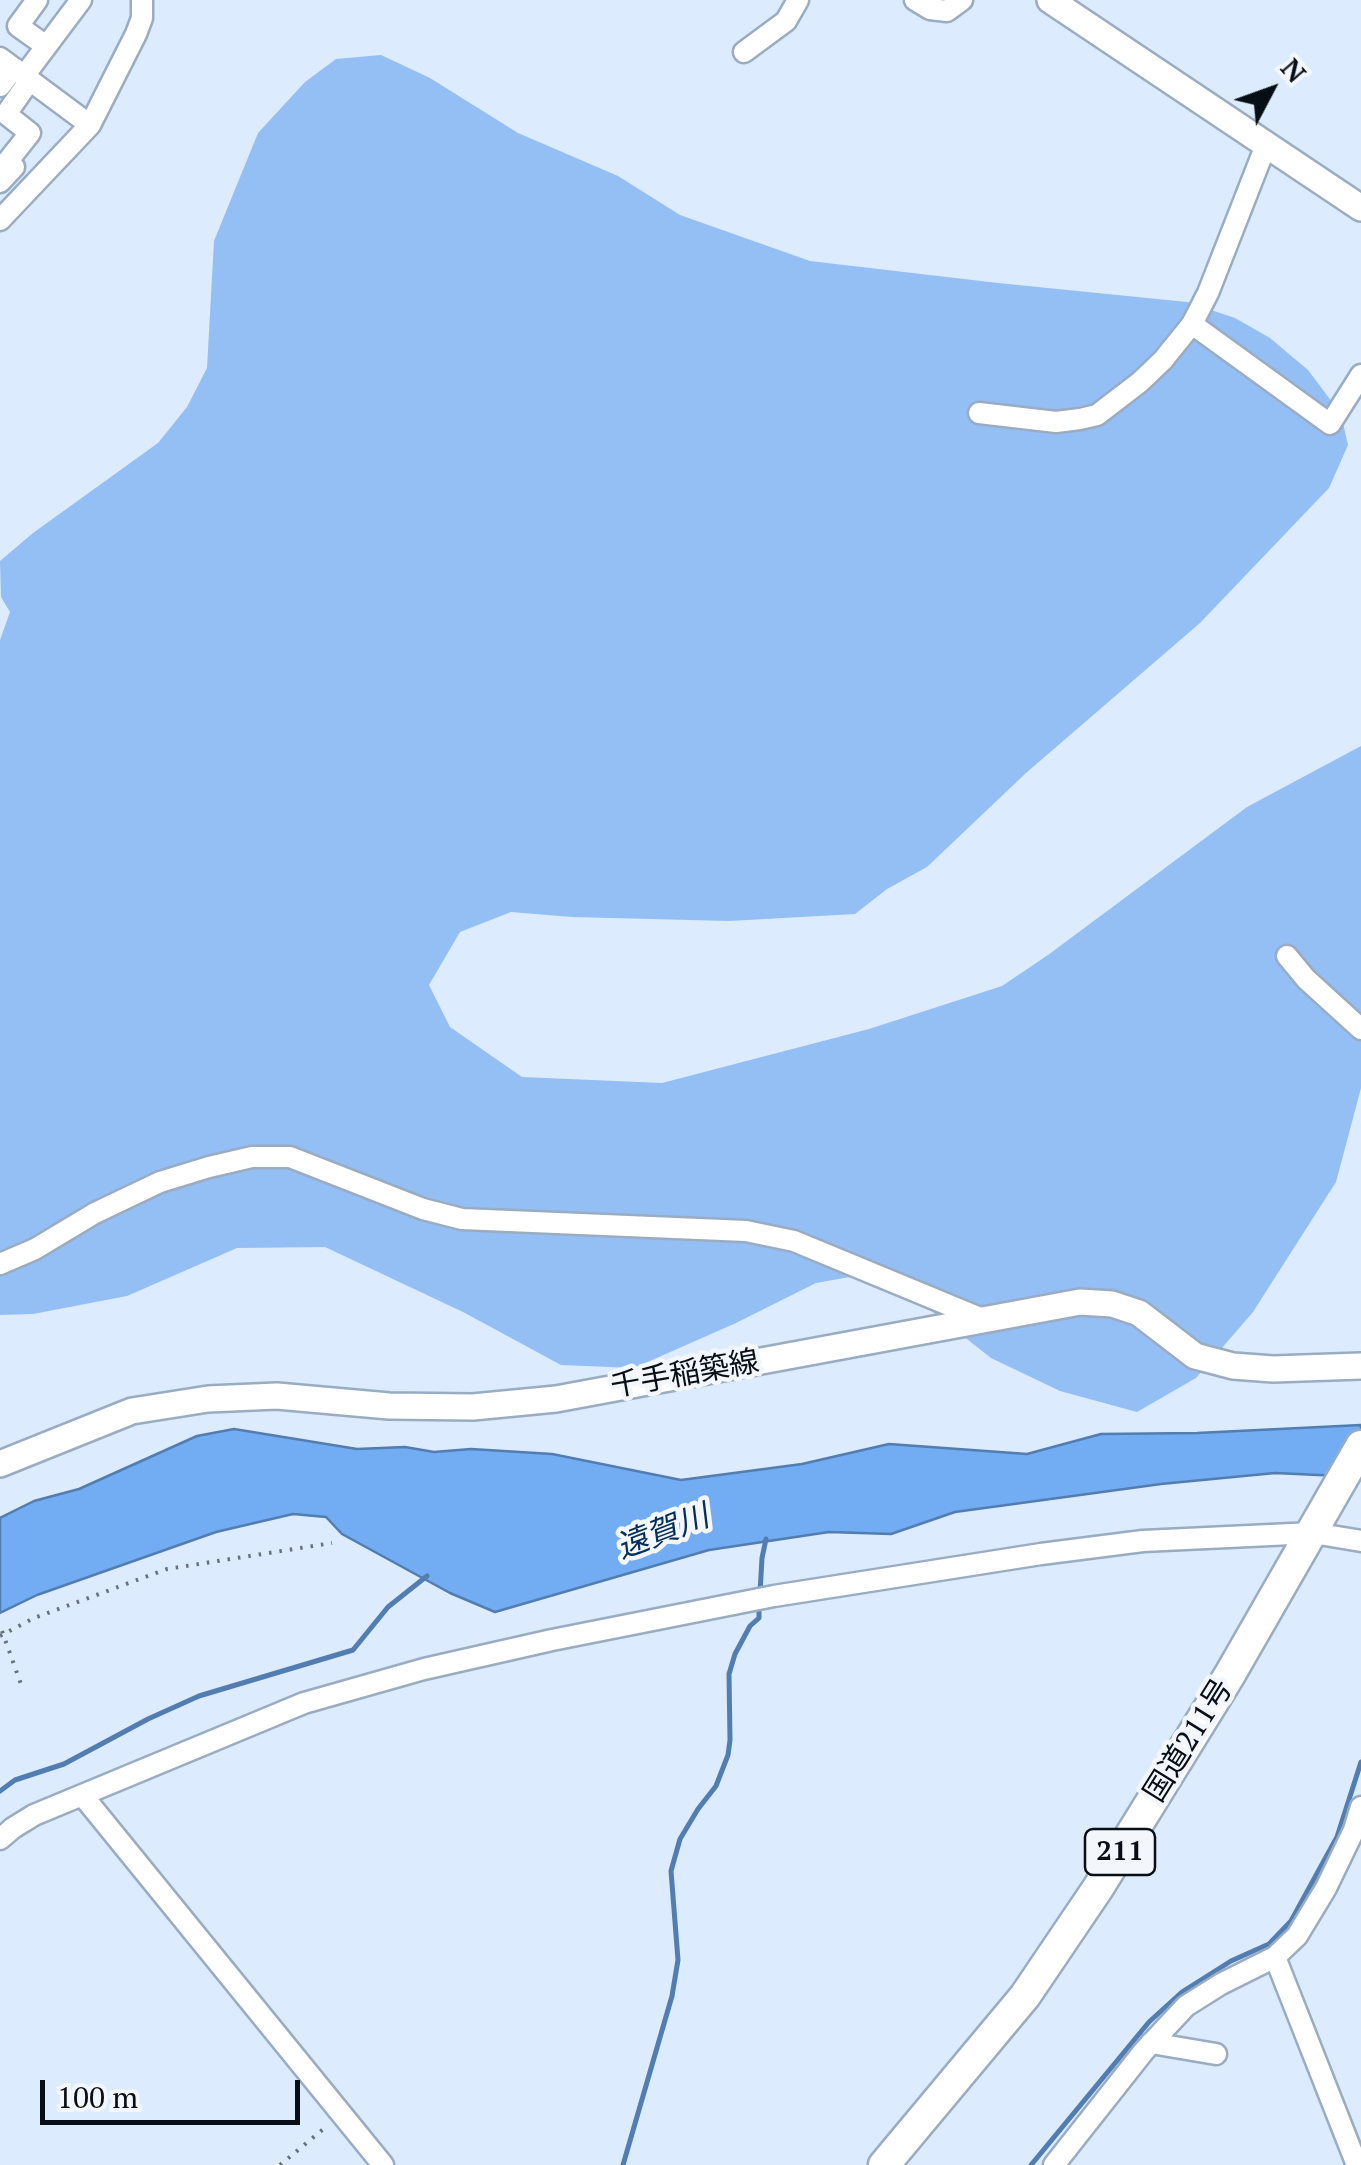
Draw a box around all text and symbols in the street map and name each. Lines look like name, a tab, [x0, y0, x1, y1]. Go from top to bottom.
north arrow	[1221, 40, 1321, 140]
text: N	[1273, 50, 1315, 90]
street label: 千手稲築線	[608, 1344, 762, 1406]
water label: 遠賀川	[611, 1498, 715, 1568]
street label: 国道211号	[1137, 1673, 1241, 1809]
road number: 211	[1085, 1829, 1155, 1875]
scale bar	[45, 2060, 305, 2122]
text: 100 m	[57, 2077, 138, 2117]

